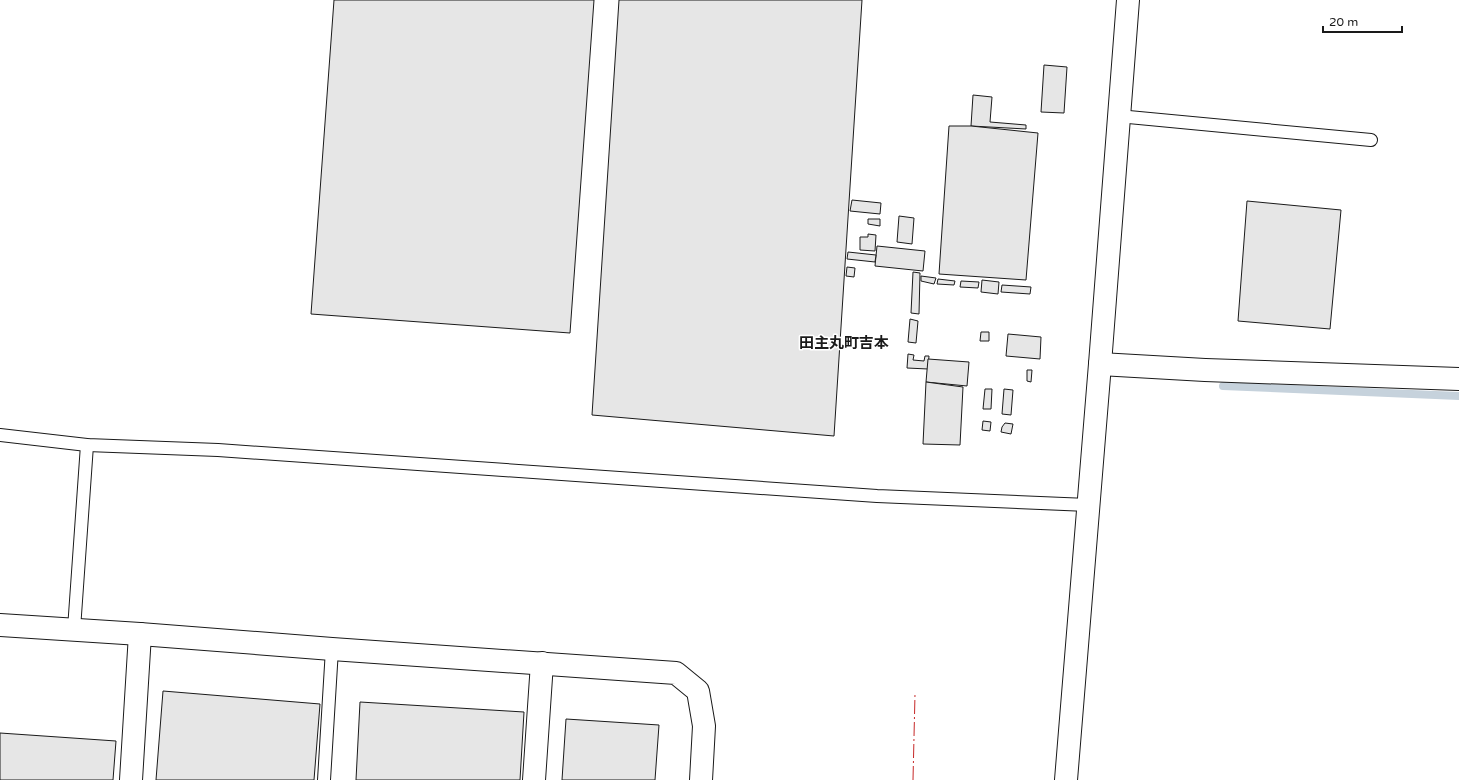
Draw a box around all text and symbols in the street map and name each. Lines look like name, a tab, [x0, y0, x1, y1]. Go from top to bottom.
scale bar	[1323, 8, 1402, 34]
text: 20 m	[1329, 15, 1358, 29]
district label: 田主丸町吉本	[799, 334, 889, 352]

